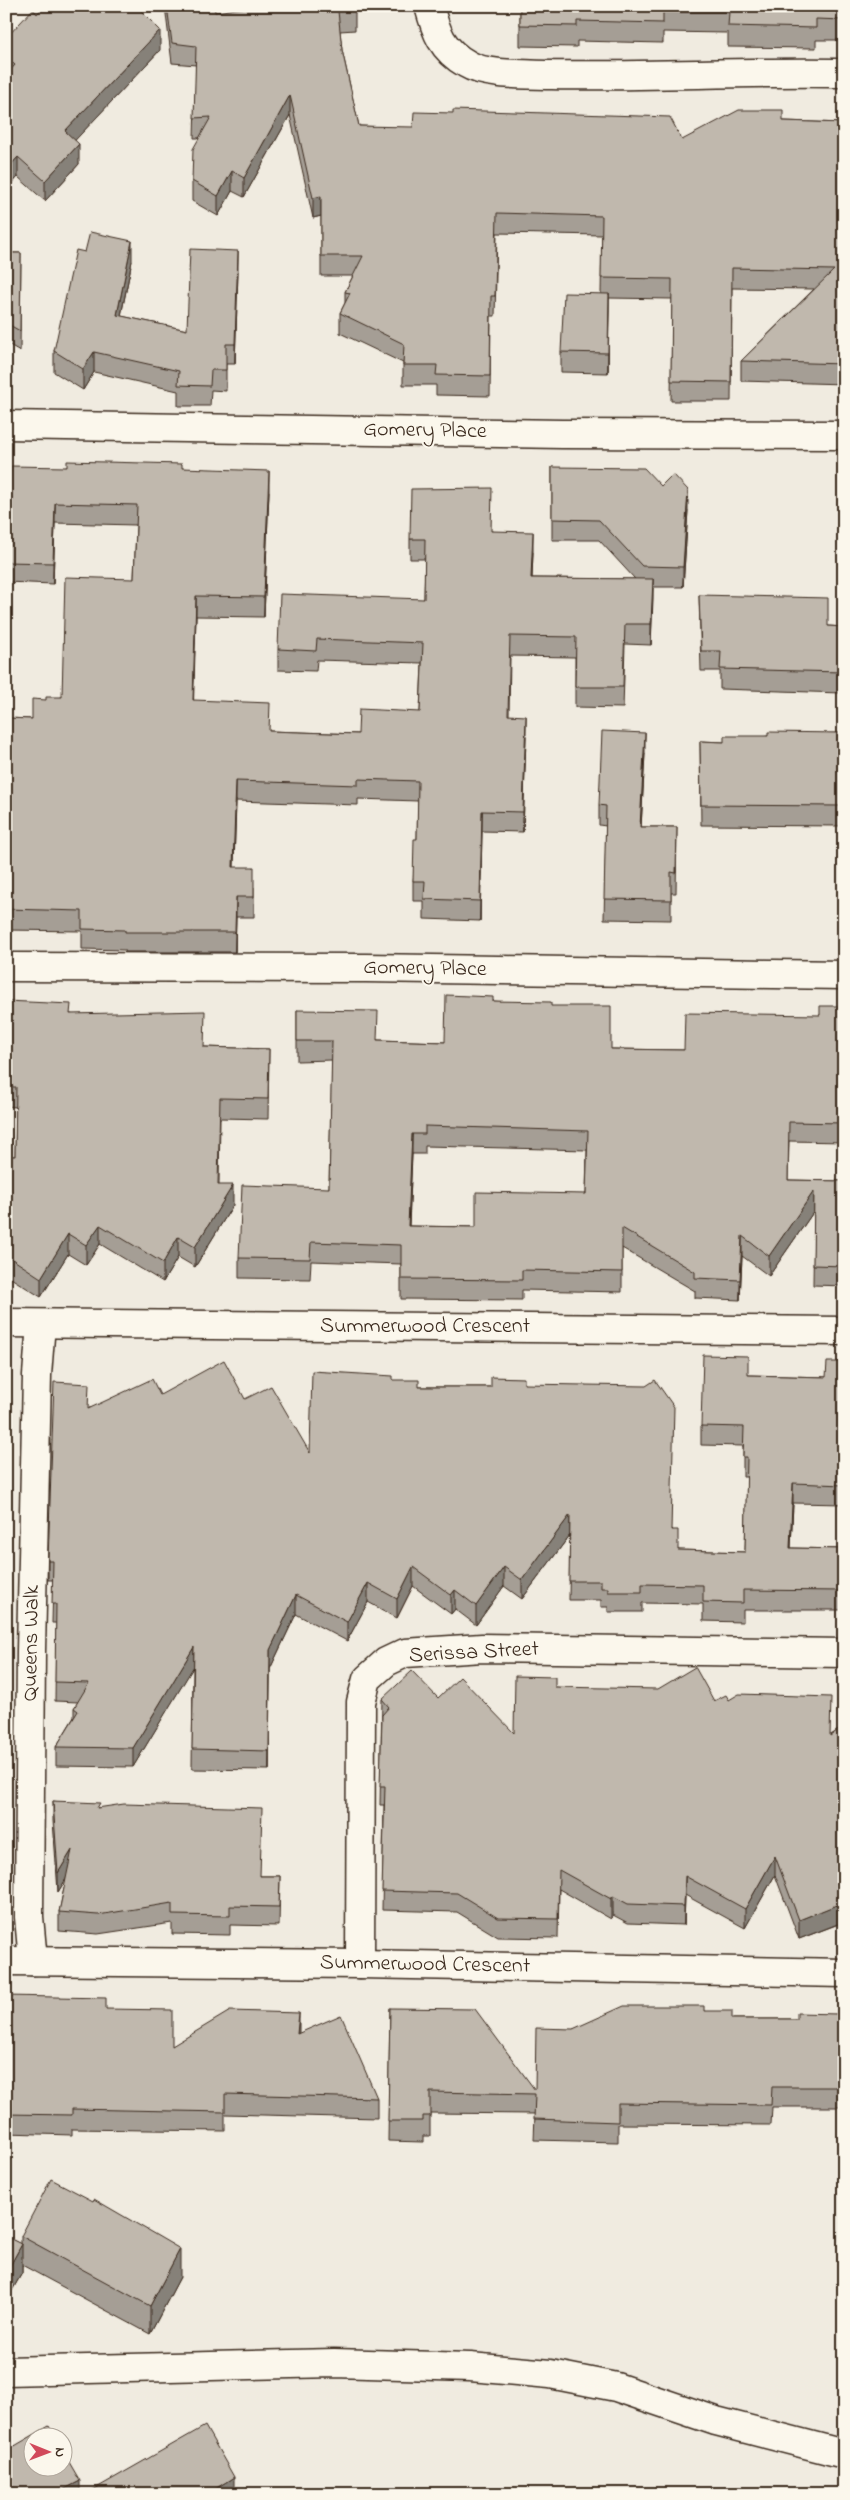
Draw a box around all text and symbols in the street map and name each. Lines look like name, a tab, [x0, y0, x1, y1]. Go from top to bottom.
street label: Gomery Place	[363, 414, 487, 449]
street label: Gomery Place	[363, 952, 487, 987]
street label: Summerwood Crescent	[320, 1311, 531, 1343]
street label: Queens Walk	[15, 1584, 49, 1701]
street label: Serissa Street	[408, 1634, 540, 1672]
street label: Summerwood Crescent	[320, 1947, 531, 1983]
north arrow	[22, 2428, 72, 2478]
text: N	[49, 2447, 70, 2457]

